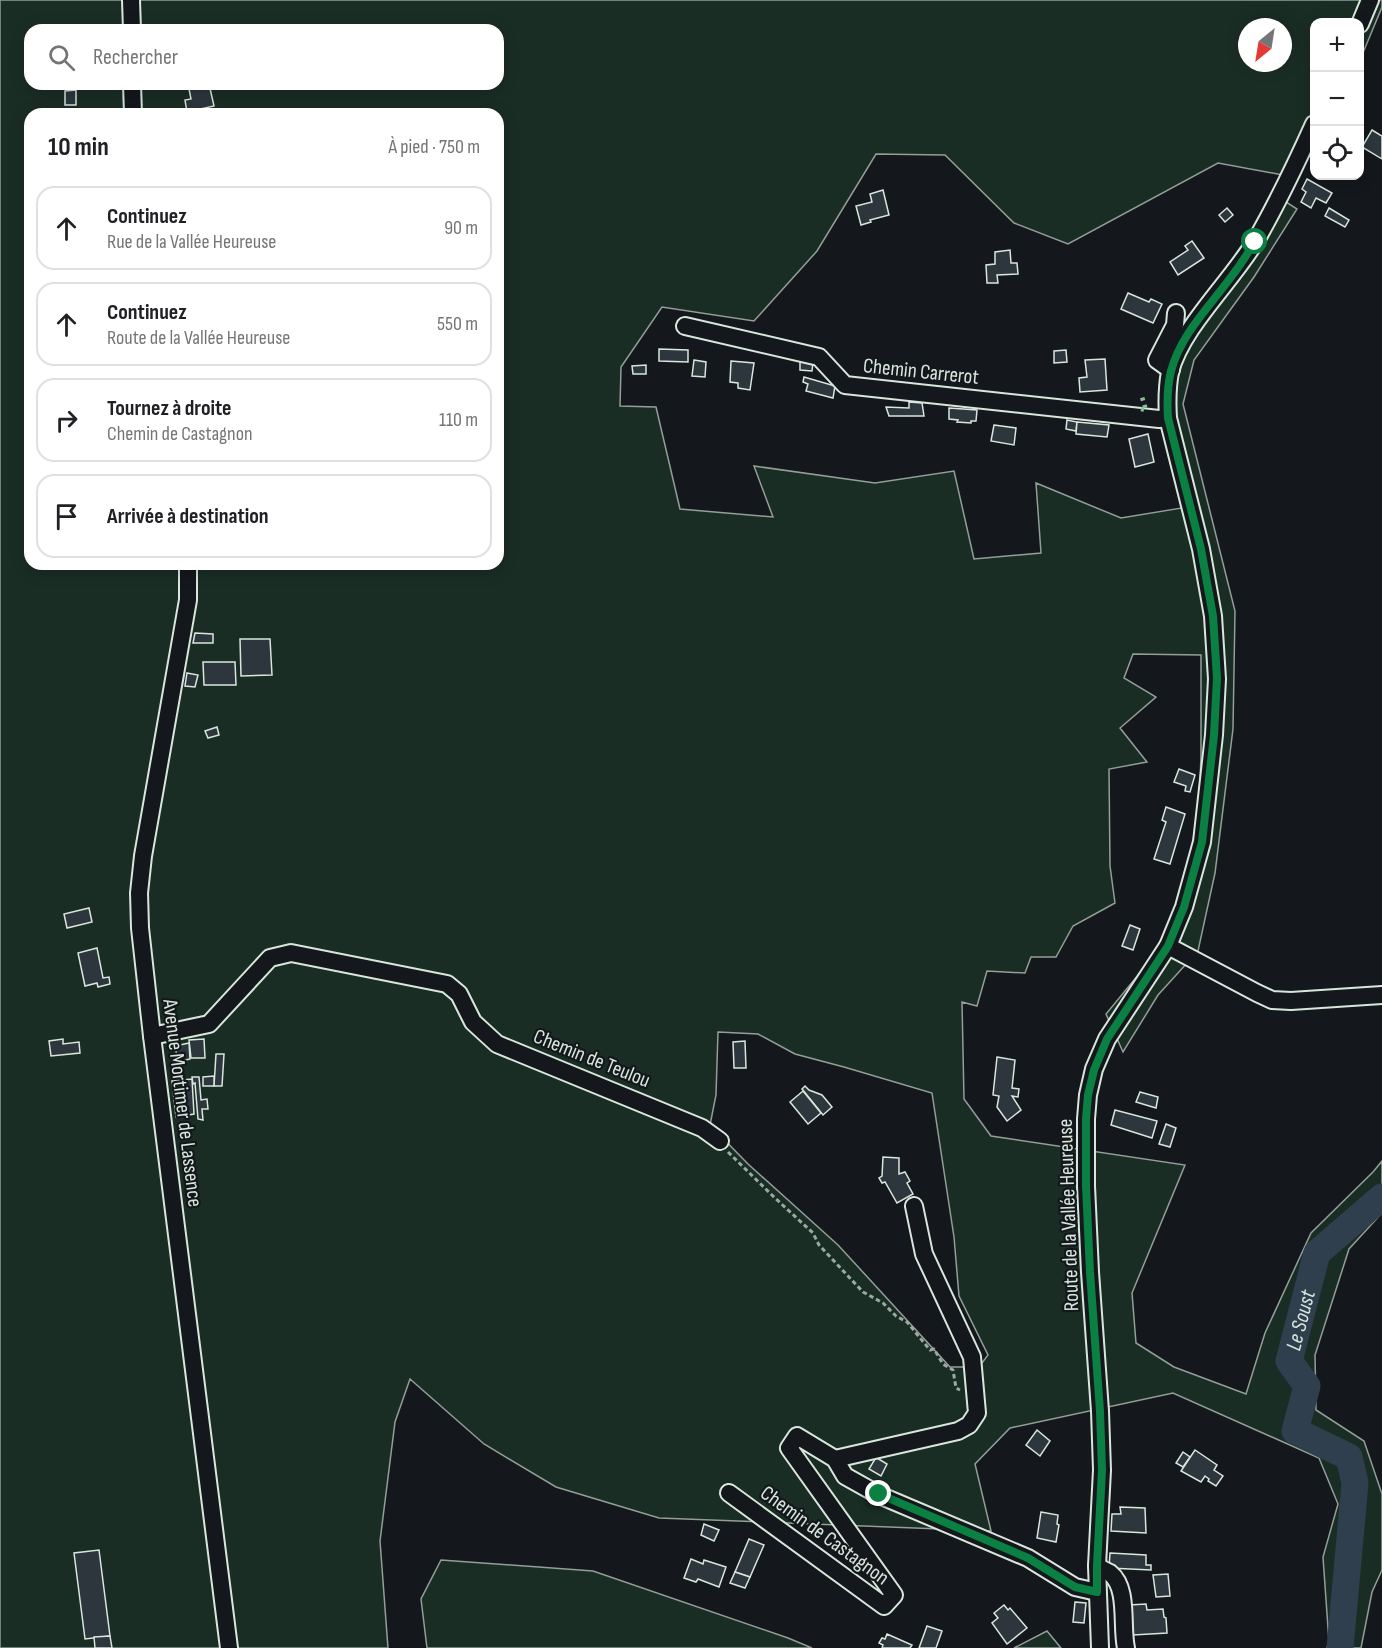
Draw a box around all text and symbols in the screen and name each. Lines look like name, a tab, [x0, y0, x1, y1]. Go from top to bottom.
north arrow	[1238, 18, 1292, 72]
map controls	[1310, 18, 1364, 180]
button: +	[1310, 18, 1364, 72]
search box	[24, 24, 504, 90]
icon: search	[45, 41, 78, 74]
text: Rechercher	[93, 44, 178, 71]
button: −	[1310, 72, 1364, 126]
button: locate	[1310, 126, 1364, 180]
text: 10 min	[48, 132, 109, 163]
text: À pied · 750 m	[389, 135, 480, 159]
text: Continuez	[107, 203, 187, 230]
icon: ahead	[50, 212, 83, 245]
text: 90 m	[444, 216, 478, 240]
route start	[1241, 228, 1267, 254]
text: Rue de la Vallée Heureuse	[107, 230, 276, 254]
text: Continuez	[107, 299, 187, 326]
icon: ahead	[50, 308, 83, 341]
text: 550 m	[437, 312, 478, 336]
text: Route de la Vallée Heureuse	[107, 326, 290, 350]
street label: Chemin Carrerot	[862, 353, 980, 390]
text: Tournez à droite	[107, 395, 232, 422]
icon: right	[50, 404, 83, 437]
text: 110 m	[439, 408, 478, 432]
text: Chemin de Castagnon	[107, 422, 253, 446]
icon: arrive	[50, 500, 83, 533]
text: Arrivée à destination	[107, 503, 269, 530]
street label: Avenue Mortimer de Lassence	[157, 997, 208, 1208]
street label: Chemin de Teulou	[530, 1024, 654, 1093]
street label: Route de la Vallée Heureuse	[1053, 1118, 1084, 1312]
water label: Le Soust	[1280, 1286, 1322, 1353]
street label: Chemin de Castagnon	[756, 1480, 894, 1590]
route end	[865, 1480, 891, 1506]

